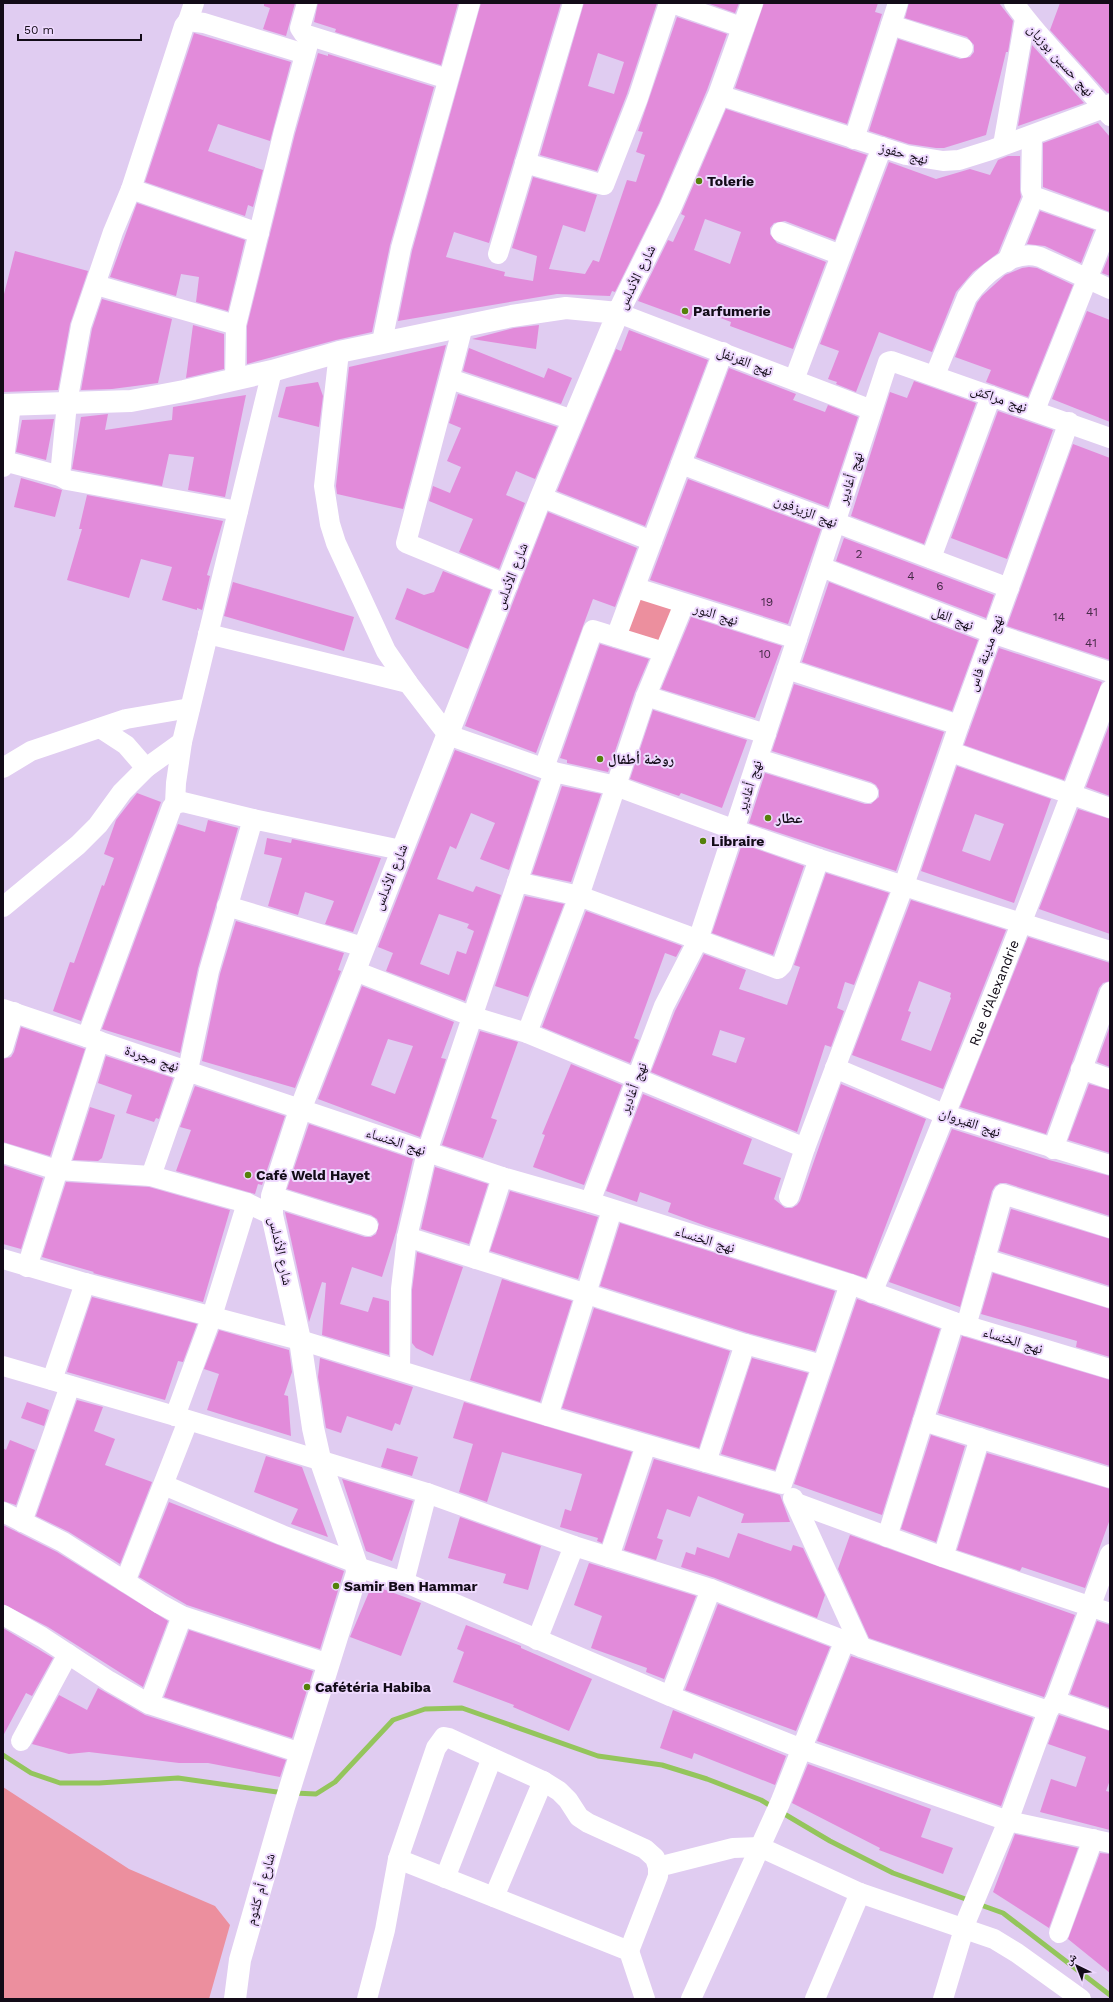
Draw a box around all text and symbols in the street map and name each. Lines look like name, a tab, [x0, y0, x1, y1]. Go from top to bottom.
scale bar	[18, 16, 141, 42]
street label: نهج حسين بوزيان	[1023, 21, 1098, 101]
text: 50 m	[24, 23, 54, 37]
street label: نهج حفوز	[877, 139, 930, 169]
place label: Tolerie	[707, 173, 754, 189]
marker: Tolerie	[694, 176, 704, 186]
street label: شارع الأندلس	[614, 242, 660, 313]
place label: Parfumerie	[693, 303, 771, 319]
marker: Parfumerie	[680, 306, 690, 316]
street label: نهج القرنفل	[714, 343, 775, 381]
street label: نهج مراكش	[968, 381, 1029, 417]
street label: نهج أغادير	[834, 450, 868, 507]
street label: نهج الزيزفون	[771, 492, 840, 532]
street label: شارع الأندلس	[491, 541, 533, 612]
house number: 2	[856, 547, 863, 561]
house number: 4	[907, 569, 915, 583]
house number: 6	[936, 579, 944, 593]
house number: 19	[761, 595, 773, 609]
street label: نهج النور	[690, 599, 740, 630]
street label: نهج الفل	[929, 603, 976, 635]
house number: 41	[1086, 605, 1098, 619]
house number: 14	[1053, 610, 1065, 624]
street label: نهج مدينة فاس	[964, 613, 1008, 694]
house number: 41	[1085, 636, 1097, 650]
house number: 10	[759, 647, 771, 661]
place label: روضة أطفال	[608, 751, 674, 767]
marker: روضة أطفال	[595, 754, 605, 764]
street label: نهج أغادير	[733, 758, 767, 815]
place label: عطار	[775, 810, 802, 826]
marker: عطار	[763, 813, 773, 823]
place label: Libraire	[711, 833, 764, 849]
marker: Libraire	[698, 836, 708, 846]
street label: شارع الأندلس	[370, 842, 412, 913]
street label: Rue d'Alexandrie	[966, 937, 1022, 1048]
street label: نهج مجردة	[122, 1042, 181, 1076]
street label: نهج أغادير	[616, 1060, 652, 1117]
street label: نهج القيروان	[937, 1104, 1003, 1142]
street label: نهج الخنساء	[363, 1124, 428, 1160]
place label: Café Weld Hayet	[256, 1167, 370, 1183]
marker: Café Weld Hayet	[243, 1170, 253, 1180]
street label: شارع الأندلس	[264, 1215, 296, 1287]
street label: نهج الخنساء	[672, 1222, 737, 1258]
street label: نهج الخنساء	[980, 1323, 1045, 1359]
place label: Samir Ben Hammar	[344, 1578, 477, 1594]
marker: Samir Ben Hammar	[331, 1581, 341, 1591]
place label: Cafétéria Habiba	[315, 1679, 432, 1695]
marker: Cafétéria Habiba	[302, 1682, 312, 1692]
street label: شارع أم كلثوم	[242, 1851, 280, 1927]
north arrow	[1057, 1946, 1097, 1986]
text: ش	[1062, 1950, 1080, 1969]

